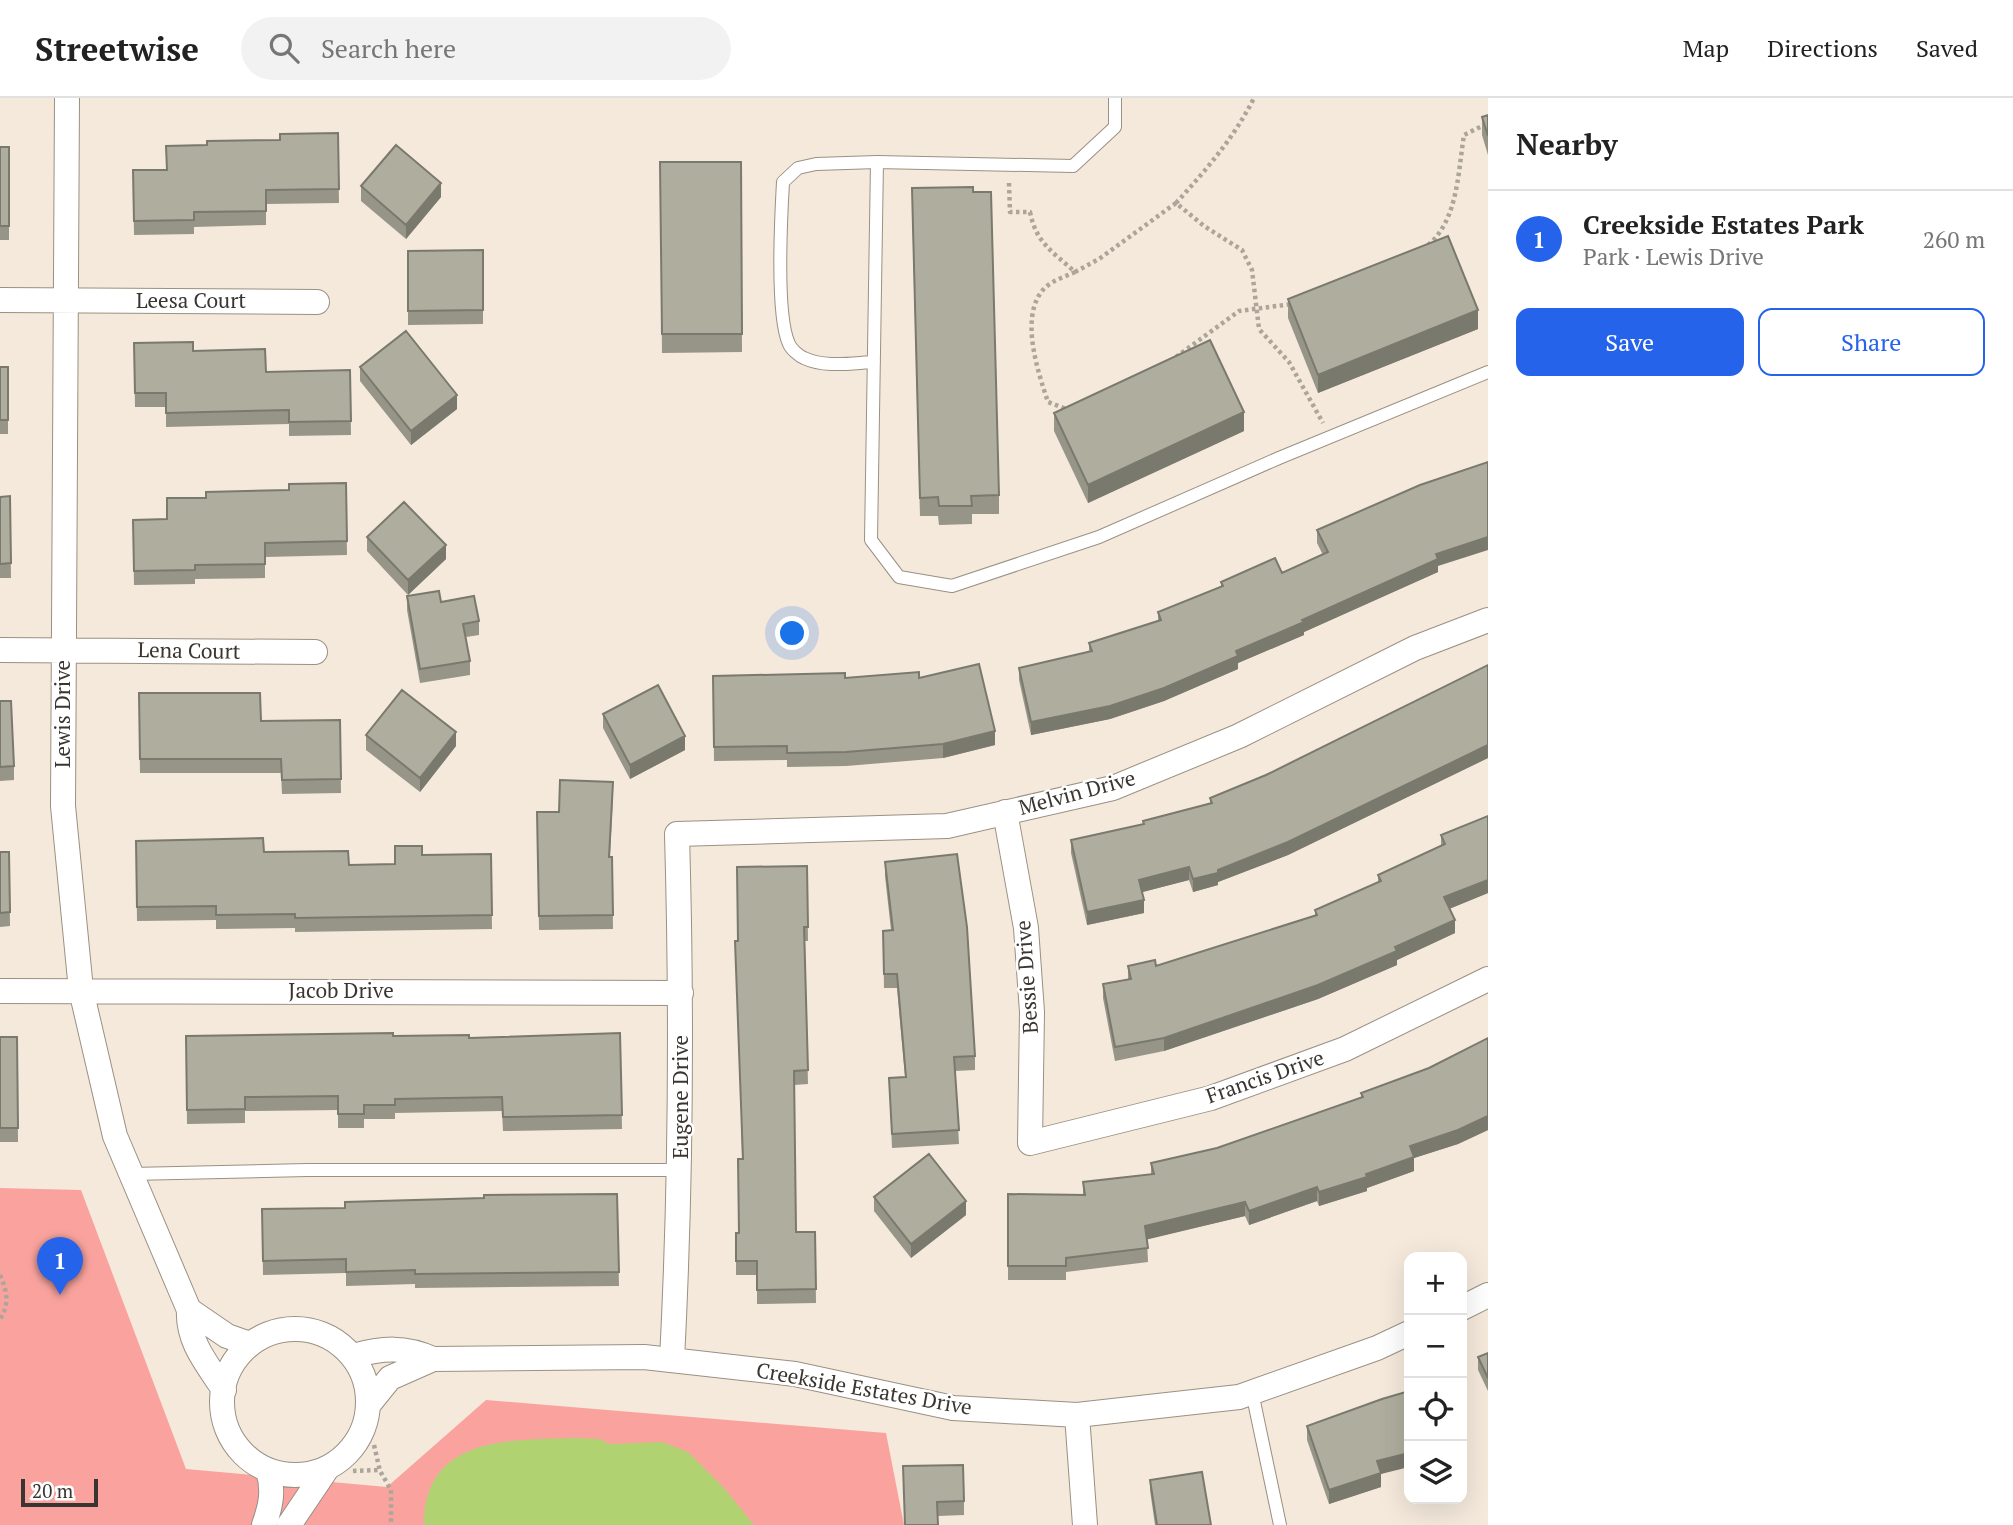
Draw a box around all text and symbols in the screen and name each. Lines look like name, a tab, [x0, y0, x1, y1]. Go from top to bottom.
search box	[241, 17, 731, 80]
text: Streetwise	[35, 27, 199, 70]
icon: search	[265, 29, 303, 67]
text: Search here	[321, 31, 456, 65]
text: Map	[1683, 32, 1729, 64]
text: Directions	[1767, 32, 1878, 64]
text: Saved	[1916, 32, 1978, 64]
text: Nearby	[1516, 124, 1618, 164]
text: Creekside Estates Park	[1583, 207, 1864, 241]
text: 1	[1533, 224, 1546, 255]
text: 260 m	[1923, 224, 1985, 255]
text: Park · Lewis Drive	[1583, 241, 1764, 272]
street label: Leesa Court	[136, 286, 246, 314]
button: Save	[1516, 308, 1744, 376]
button: Share	[1758, 308, 1985, 376]
your location	[775, 616, 809, 650]
street label: Lena Court	[137, 635, 241, 665]
street label: Lewis Drive	[48, 660, 76, 768]
street label: Melvin Drive	[1015, 763, 1138, 821]
street label: Bessie Drive	[1008, 919, 1044, 1035]
street label: Jacob Drive	[288, 976, 394, 1004]
street label: Eugene Drive	[666, 1035, 694, 1159]
street label: Francis Drive	[1202, 1043, 1327, 1109]
pin: 1	[37, 1237, 83, 1295]
map controls	[1404, 1252, 1467, 1504]
button: +	[1404, 1252, 1467, 1315]
button: −	[1404, 1315, 1467, 1378]
street label: Creekside Estates Drive	[754, 1355, 974, 1421]
button: locate	[1404, 1378, 1467, 1441]
button: layers	[1404, 1441, 1467, 1504]
scale bar	[21, 1476, 98, 1508]
text: 20 m	[32, 1478, 73, 1503]

